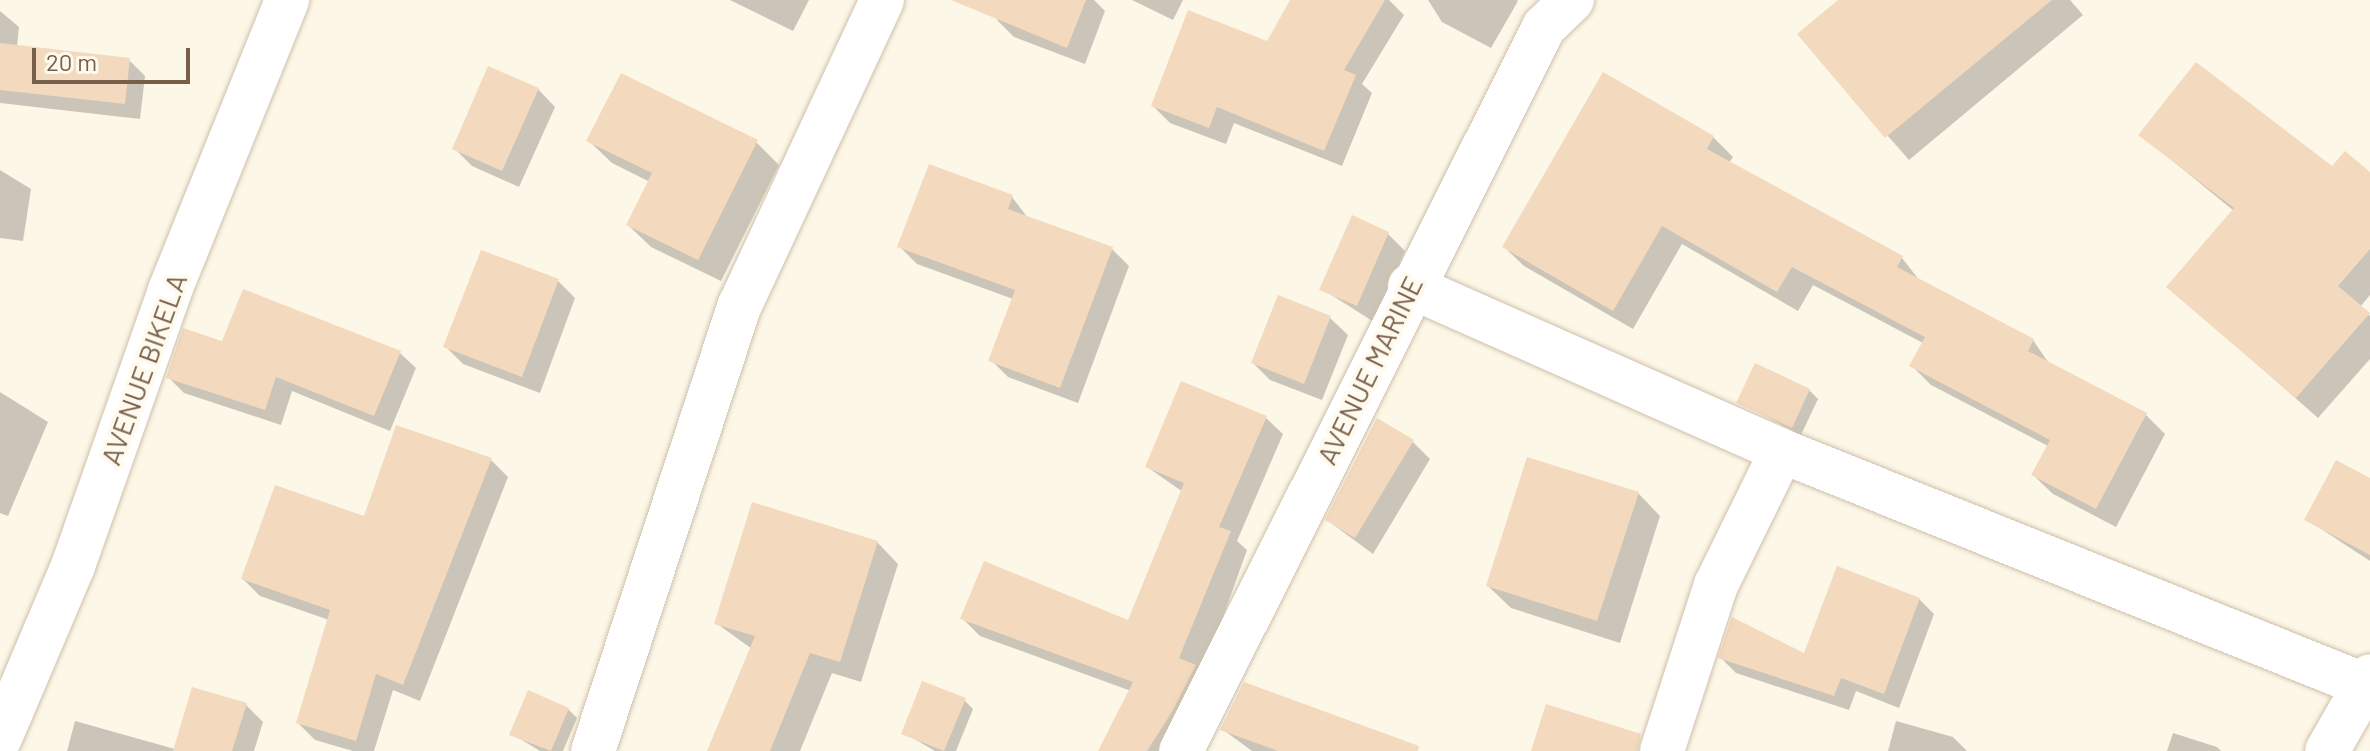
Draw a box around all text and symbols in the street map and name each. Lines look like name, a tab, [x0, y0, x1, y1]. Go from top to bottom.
scale bar	[36, 32, 194, 82]
text: 20 m	[46, 47, 97, 76]
street label: AVENUE BIKELA	[93, 269, 193, 469]
street label: AVENUE MARINE	[1309, 270, 1429, 470]

